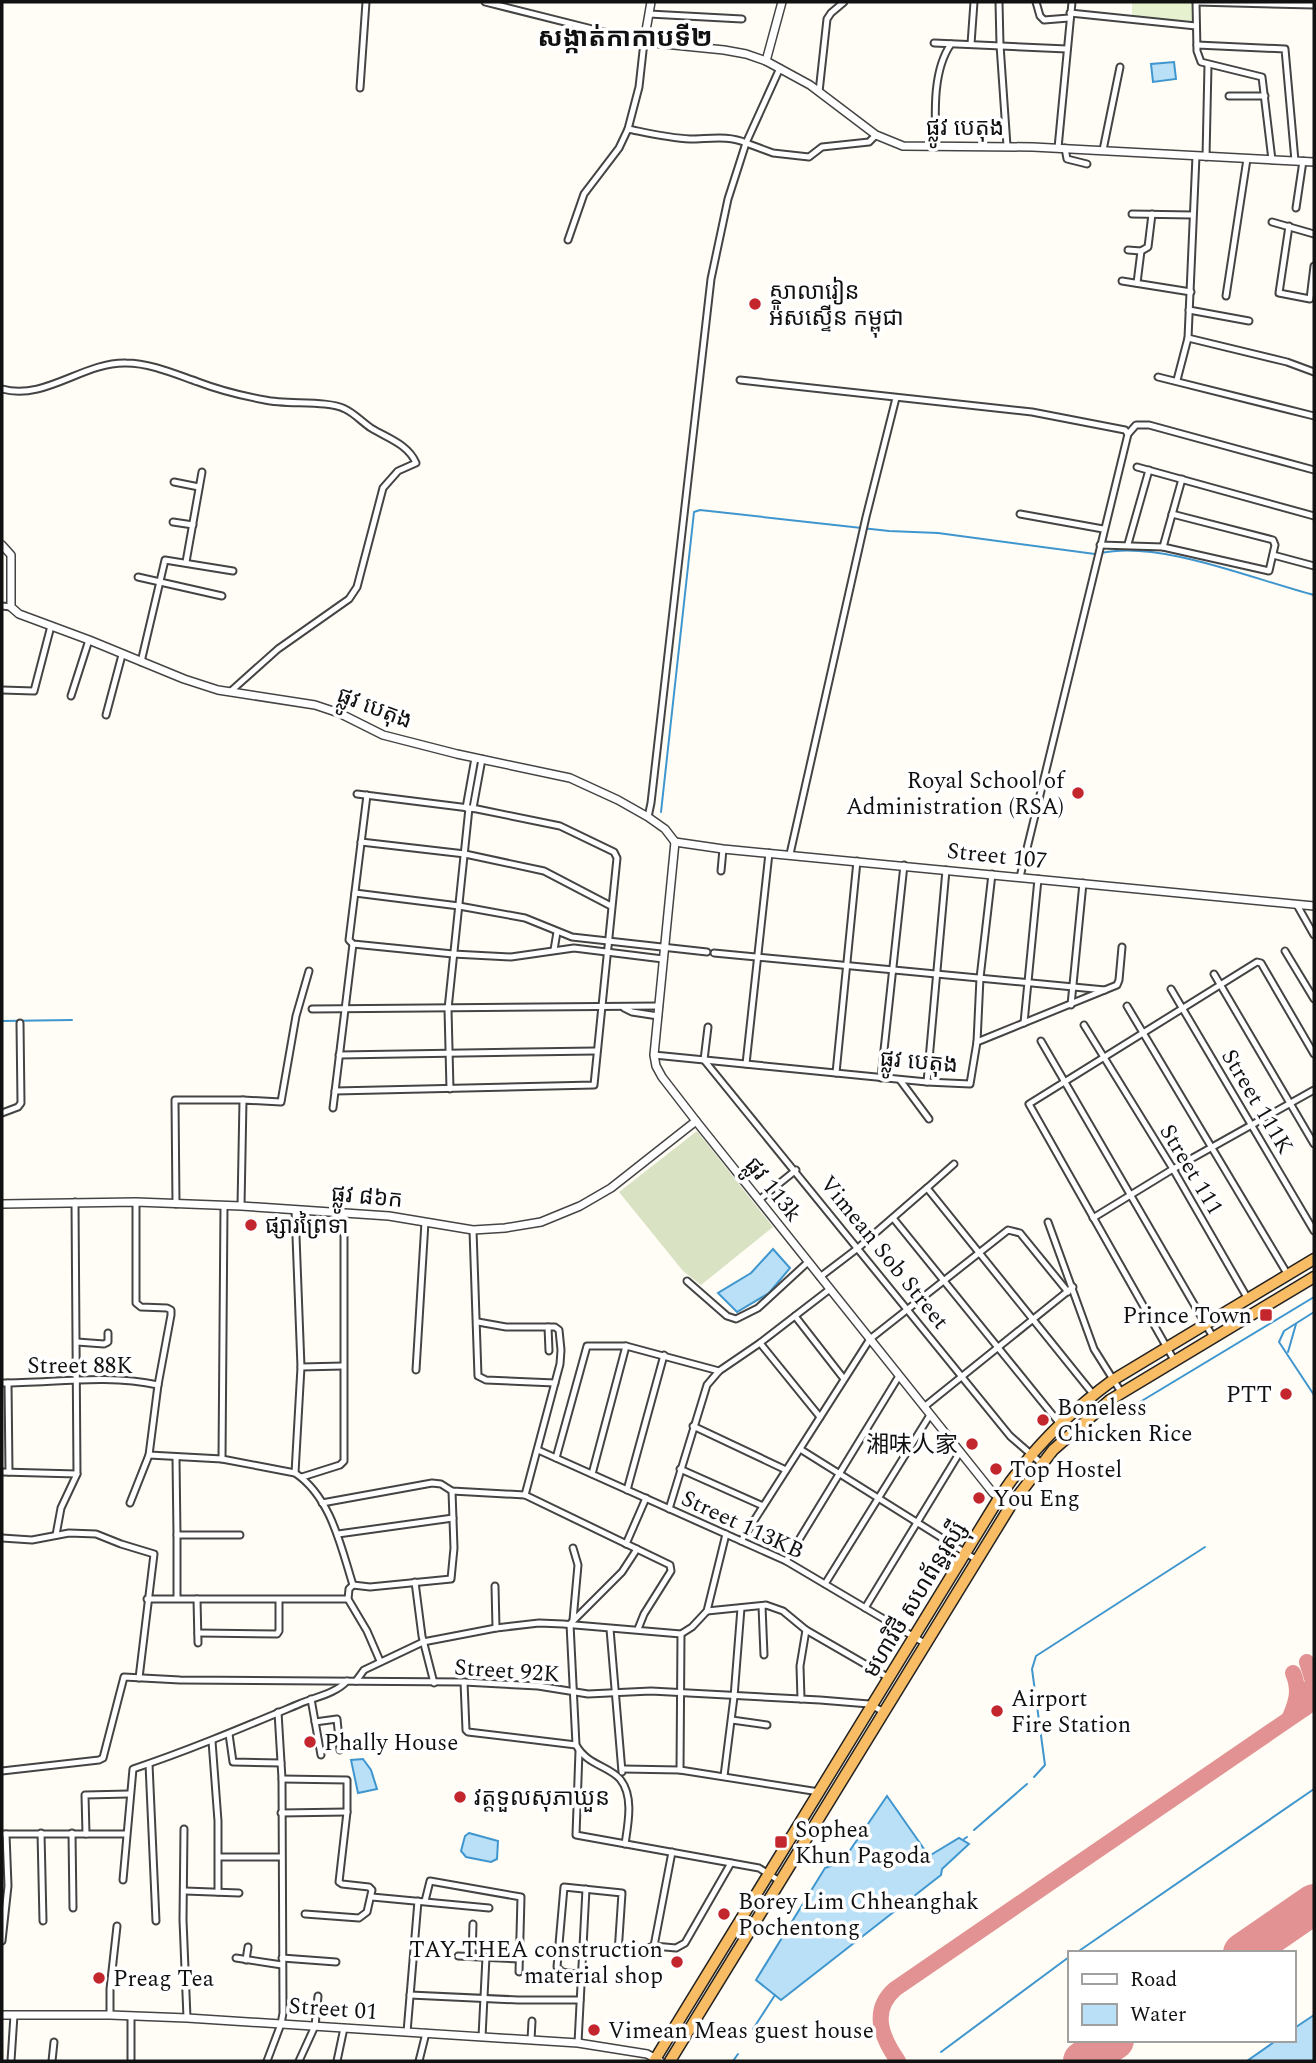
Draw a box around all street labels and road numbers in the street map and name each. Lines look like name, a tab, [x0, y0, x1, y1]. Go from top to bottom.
street label: ផ្លូវ បេតុង	[926, 111, 1004, 149]
street label: ផ្លូវ បេតុង	[331, 678, 417, 741]
street label: Street 107	[945, 834, 1049, 879]
street label: ផ្លូវ បេតុង	[878, 1042, 959, 1086]
street label: Street 111K	[1212, 1043, 1302, 1161]
street label: Street 111	[1150, 1118, 1232, 1222]
street label: ផ្លូវ 113k	[733, 1150, 810, 1232]
street label: Vimean Sob Street	[811, 1168, 957, 1338]
street label: ផ្លូវ ៨៦ក	[329, 1177, 404, 1221]
street label: Street 88K	[27, 1349, 133, 1384]
street label: Street 113KB	[675, 1482, 810, 1569]
street label: មហាវិថី សហព័ន្ធរុស្ស៊ី	[855, 1515, 977, 1685]
street label: Street 92K	[453, 1650, 561, 1693]
street label: Street 01	[287, 1989, 379, 2030]

